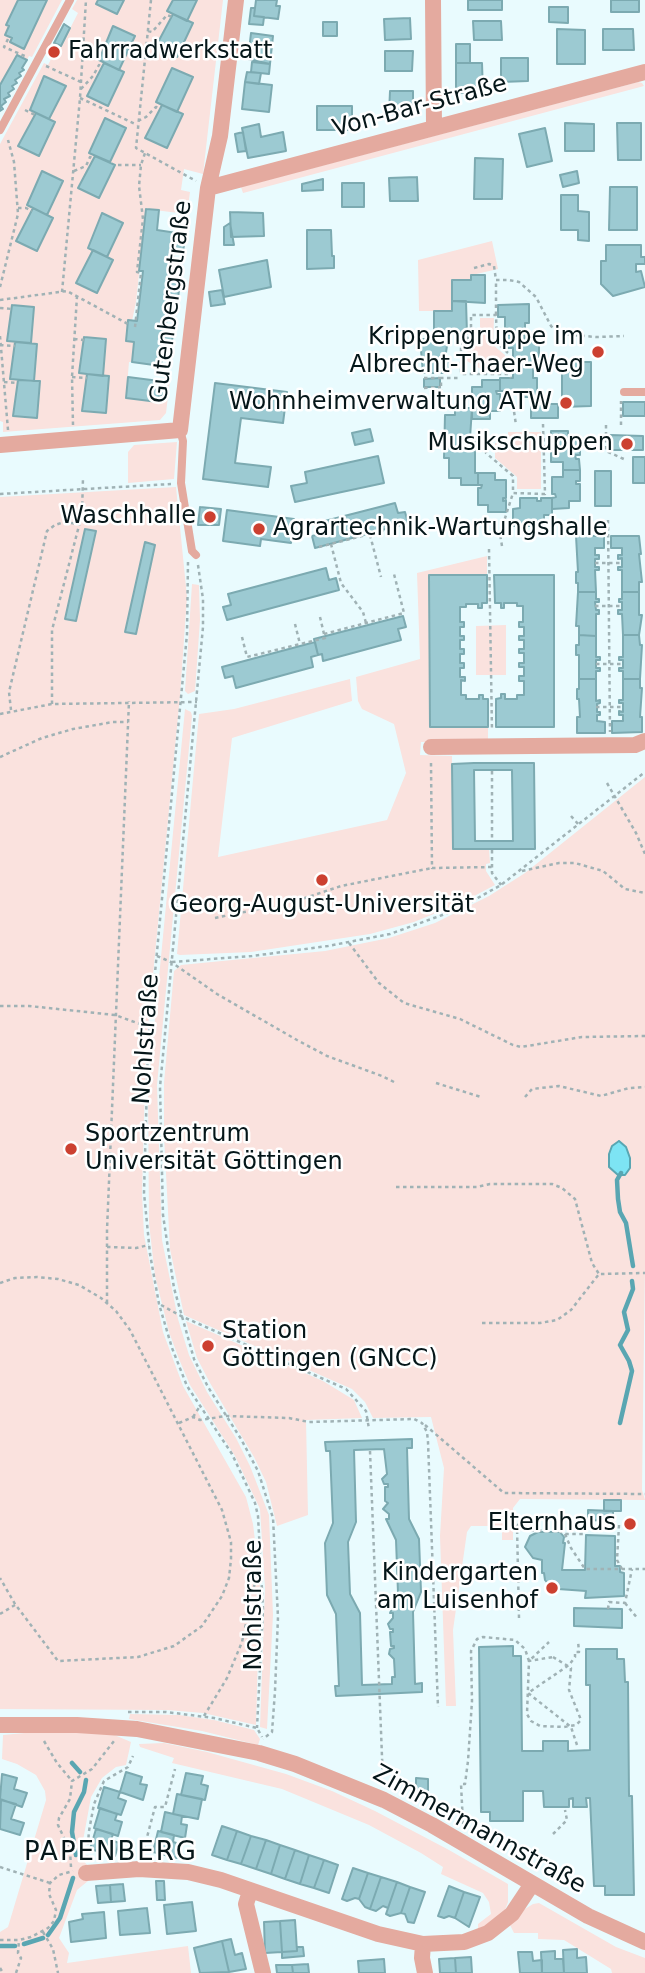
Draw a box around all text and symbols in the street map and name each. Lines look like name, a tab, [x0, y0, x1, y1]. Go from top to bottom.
place label: Fahrradwerkstatt	[68, 38, 272, 66]
marker: Fahrradwerkstatt	[46, 44, 62, 60]
street label: Von-Bar-Straße	[330, 70, 510, 144]
street label: Gutenbergstraße	[145, 199, 199, 405]
place label: Krippengruppe im Albrecht-Thaer-Weg	[350, 324, 584, 380]
marker: Krippengruppe im Albrecht-Thaer-Weg	[590, 344, 606, 360]
place label: Wohnheimverwaltung ATW	[229, 389, 552, 417]
marker: Wohnheimverwaltung ATW	[558, 395, 574, 411]
place label: Musikschuppen	[427, 430, 613, 458]
marker: Musikschuppen	[619, 436, 635, 452]
place label: Waschhalle	[60, 503, 196, 531]
marker: Waschhalle	[202, 509, 218, 525]
place label: Agrartechnik-Wartungshalle	[273, 515, 608, 543]
marker: Agrartechnik-Wartungshalle	[251, 521, 267, 537]
marker: Georg-August-Universität	[314, 872, 330, 888]
place label: Georg-August-Universität	[170, 892, 474, 920]
street label: Nohlstraße	[128, 973, 166, 1105]
place label: Sportzentrum Universität Göttingen	[85, 1121, 343, 1177]
marker: Sportzentrum Universität Göttingen	[63, 1141, 79, 1157]
place label: Station Göttingen (GNCC)	[222, 1318, 438, 1374]
marker: Station Göttingen (GNCC)	[200, 1338, 216, 1354]
place label: Elternhaus	[488, 1510, 616, 1538]
marker: Elternhaus	[622, 1516, 638, 1532]
street label: Nohlstraße	[241, 1540, 269, 1670]
place label: Kindergarten am Luisenhof	[377, 1560, 538, 1616]
marker: Kindergarten am Luisenhof	[544, 1580, 560, 1596]
street label: Zimmermannstraße	[368, 1759, 590, 1901]
district label: PAPENBERG	[25, 1837, 197, 1869]

